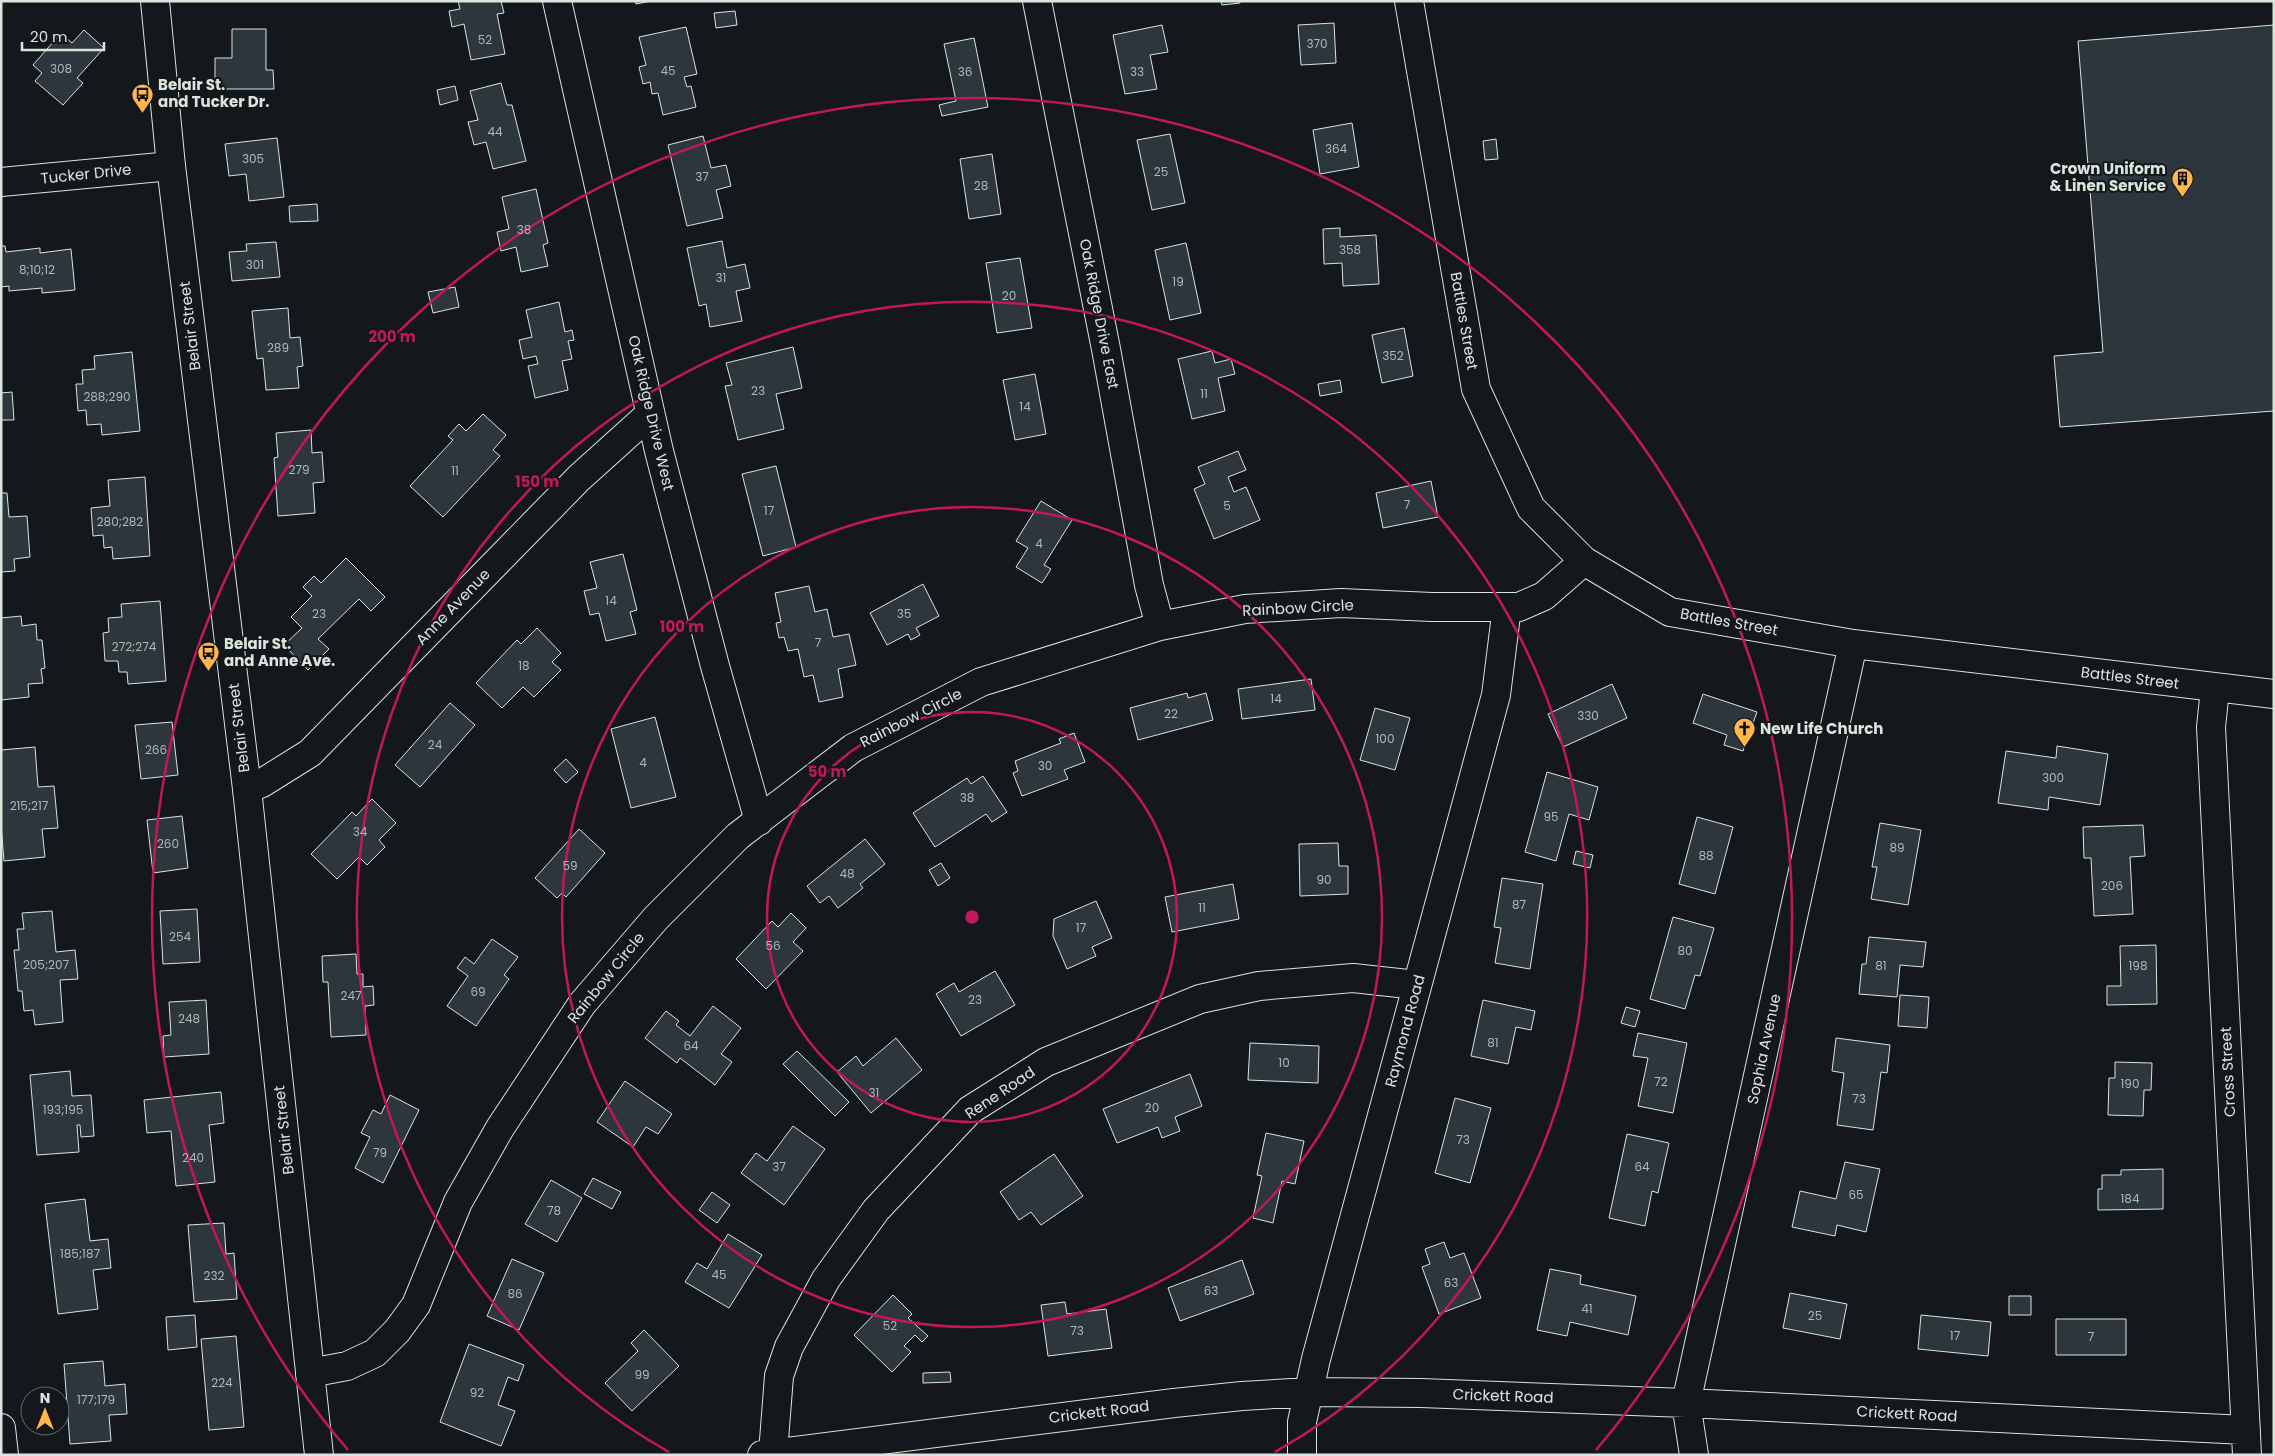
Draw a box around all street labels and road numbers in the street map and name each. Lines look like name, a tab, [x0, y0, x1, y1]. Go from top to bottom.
street label: Tucker Drive	[40, 158, 132, 189]
street label: Oak Ridge Drive East	[1075, 237, 1124, 391]
street label: Battles Street	[1446, 270, 1483, 371]
street label: Belair Street	[174, 280, 205, 372]
street label: Oak Ridge Drive West	[623, 333, 680, 493]
street label: Anne Avenue	[411, 564, 495, 650]
street label: Rainbow Circle	[1242, 594, 1354, 621]
street label: Battles Street	[1679, 603, 1780, 640]
street label: Battles Street	[2080, 661, 2180, 694]
street label: Belair Street	[223, 682, 254, 774]
street label: Rainbow Circle	[856, 683, 965, 752]
street label: Rainbow Circle	[562, 928, 649, 1028]
street label: Raymond Road	[1379, 972, 1430, 1089]
street label: Sophia Avenue	[1742, 992, 1785, 1106]
street label: Cross Street	[2215, 1026, 2240, 1118]
street label: Rene Road	[961, 1061, 1039, 1124]
street label: Belair Street	[268, 1084, 299, 1176]
street label: Crickett Road	[1452, 1383, 1554, 1408]
street label: Crickett Road	[1048, 1395, 1150, 1428]
street label: Crickett Road	[1856, 1400, 1958, 1427]

